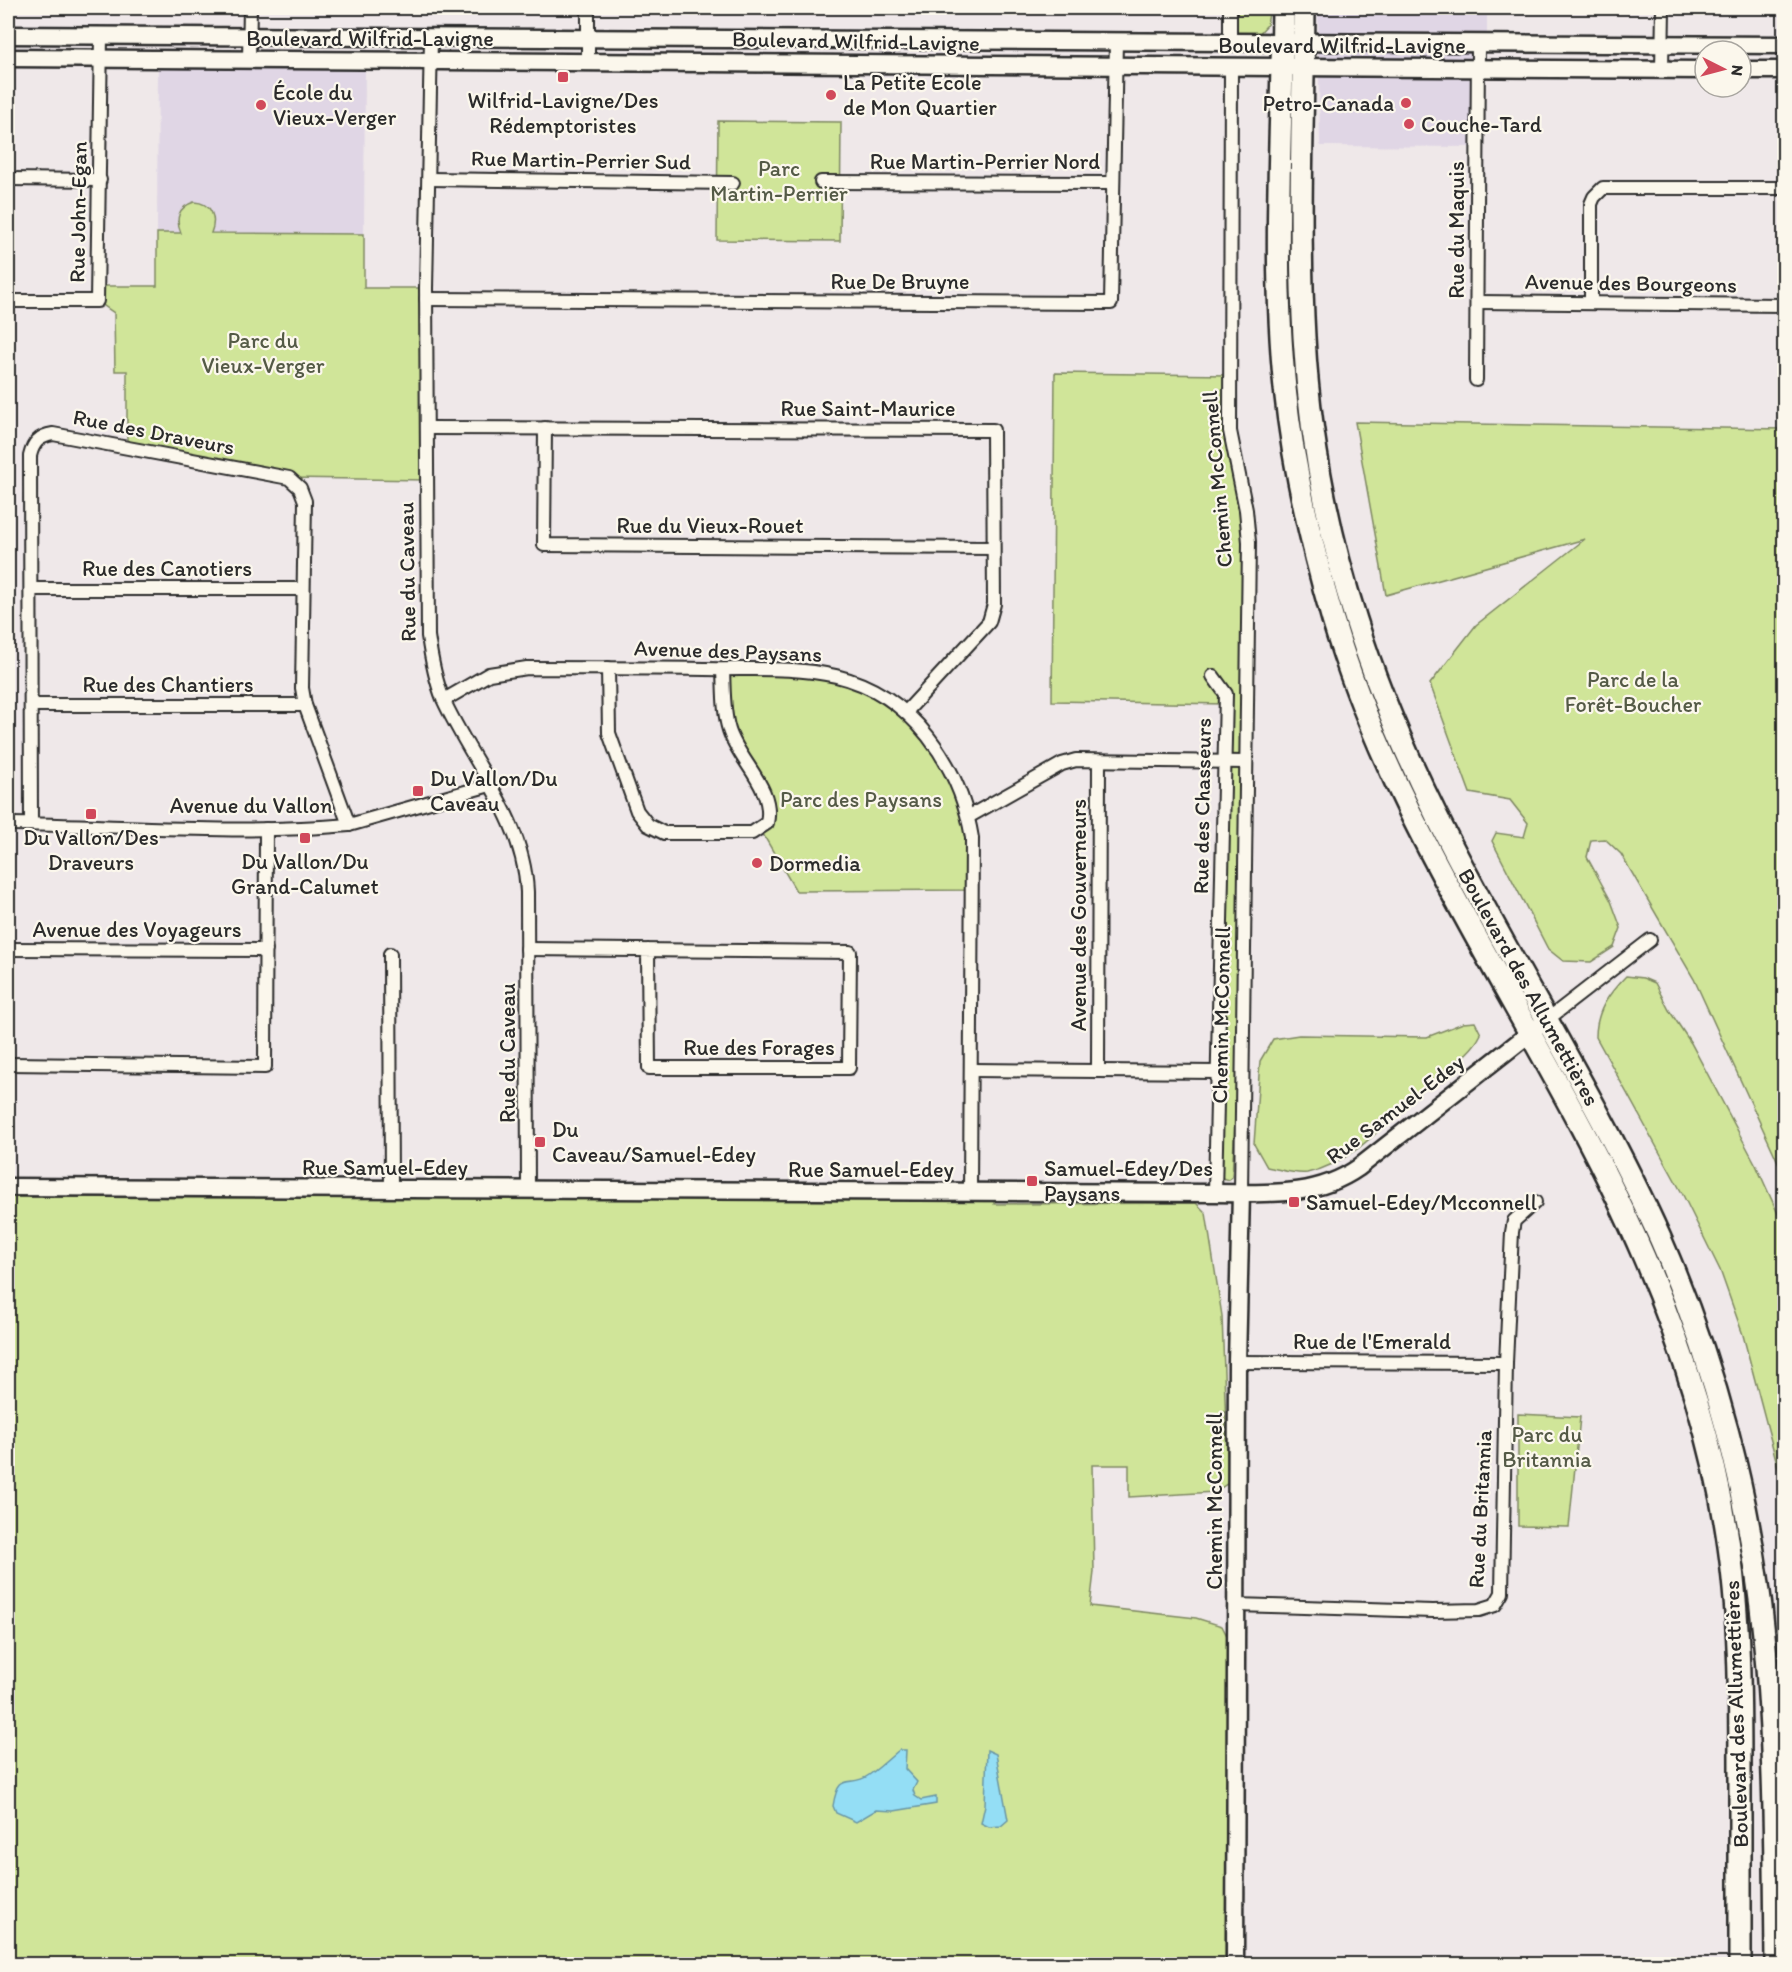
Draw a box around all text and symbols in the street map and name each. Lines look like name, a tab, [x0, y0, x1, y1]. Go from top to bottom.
street label: Boulevard Wilfrid-Lavigne	[246, 25, 494, 52]
street label: Boulevard Wilfrid-Lavigne	[732, 25, 980, 57]
street label: Boulevard Wilfrid-Lavigne	[1218, 32, 1466, 59]
north arrow	[1693, 39, 1753, 99]
text: N	[1727, 64, 1747, 77]
place label: La Petite Ecole de Mon Quartier	[843, 69, 997, 121]
marker: Wilfrid-Lavigne/Des Rédemptoristes	[556, 70, 570, 84]
place label: École du Vieux-Verger	[273, 79, 396, 131]
place label: Wilfrid-Lavigne/Des Rédemptoristes	[468, 87, 658, 139]
marker: La Petite Ecole de Mon Quartier	[824, 88, 838, 102]
place label: Petro-Canada	[1263, 90, 1394, 117]
marker: Petro-Canada	[1399, 96, 1413, 110]
marker: École du Vieux-Verger	[254, 98, 268, 112]
place label: Couche-Tard	[1421, 111, 1542, 138]
marker: Couche-Tard	[1402, 117, 1416, 131]
street label: Rue John-Egan	[63, 140, 93, 283]
street label: Rue Martin-Perrier Sud	[471, 145, 691, 175]
street label: Rue Martin-Perrier Nord	[870, 148, 1100, 175]
park label: Parc Martin-Perrier	[710, 155, 848, 207]
street label: Rue du Maquis	[1443, 161, 1470, 299]
street label: Rue De Bruyne	[831, 268, 969, 295]
street label: Avenue des Bourgeons	[1525, 268, 1737, 298]
park label: Parc du Vieux-Verger	[201, 327, 325, 379]
street label: Chemin McConnell	[1196, 389, 1238, 569]
street label: Rue Saint-Maurice	[780, 395, 956, 422]
street label: Rue des Draveurs	[71, 403, 237, 461]
street label: Rue du Caveau	[392, 502, 422, 642]
street label: Rue du Vieux-Rouet	[617, 512, 803, 539]
street label: Rue des Canotiers	[82, 555, 252, 582]
street label: Avenue des Paysans	[633, 634, 823, 668]
park label: Parc de la Forêt-Boucher	[1565, 666, 1702, 718]
street label: Rue des Chantiers	[82, 671, 254, 698]
street label: Rue des Chasseurs	[1187, 718, 1217, 894]
place label: Du Vallon/Du Caveau	[430, 765, 558, 817]
marker: Du Vallon/Du Caveau	[411, 784, 425, 798]
park label: Parc des Paysans	[780, 786, 942, 813]
street label: Avenue du Vallon	[170, 792, 333, 819]
street label: Avenue des Gouverneurs	[1065, 799, 1092, 1031]
marker: Du Vallon/Des Draveurs	[84, 807, 98, 821]
place label: Du Vallon/Des Draveurs	[23, 824, 159, 876]
marker: Du Vallon/Du Grand-Calumet	[298, 831, 312, 845]
place label: Du Vallon/Du Grand-Calumet	[231, 848, 379, 900]
place label: Dormedia	[769, 850, 861, 877]
marker: Dormedia	[750, 856, 764, 870]
street label: Boulevard des Allumettières	[1452, 863, 1606, 1111]
street label: Avenue des Voyageurs	[32, 916, 242, 943]
street label: Chemin McConnell	[1206, 926, 1236, 1104]
street label: Rue du Caveau	[494, 983, 521, 1123]
street label: Rue des Forages	[683, 1034, 835, 1061]
street label: Rue Samuel-Edey	[1321, 1048, 1470, 1170]
place label: Du Caveau/Samuel-Edey	[552, 1116, 757, 1168]
marker: Du Caveau/Samuel-Edey	[533, 1135, 547, 1149]
street label: Rue Samuel-Edey	[302, 1154, 469, 1181]
place label: Samuel-Edey/Des Paysans	[1044, 1155, 1213, 1207]
street label: Rue Samuel-Edey	[788, 1156, 955, 1183]
marker: Samuel-Edey/Des Paysans	[1025, 1174, 1039, 1188]
place label: Samuel-Edey/Mcconnell	[1306, 1189, 1537, 1216]
marker: Samuel-Edey/Mcconnell	[1287, 1195, 1301, 1209]
street label: Rue de l'Emerald	[1293, 1328, 1451, 1355]
street label: Chemin McConnell	[1201, 1412, 1228, 1590]
park label: Parc du Britannia	[1502, 1421, 1592, 1473]
street label: Rue du Britannia	[1462, 1429, 1498, 1589]
street label: Boulevard des Allumettières	[1718, 1580, 1754, 1848]

